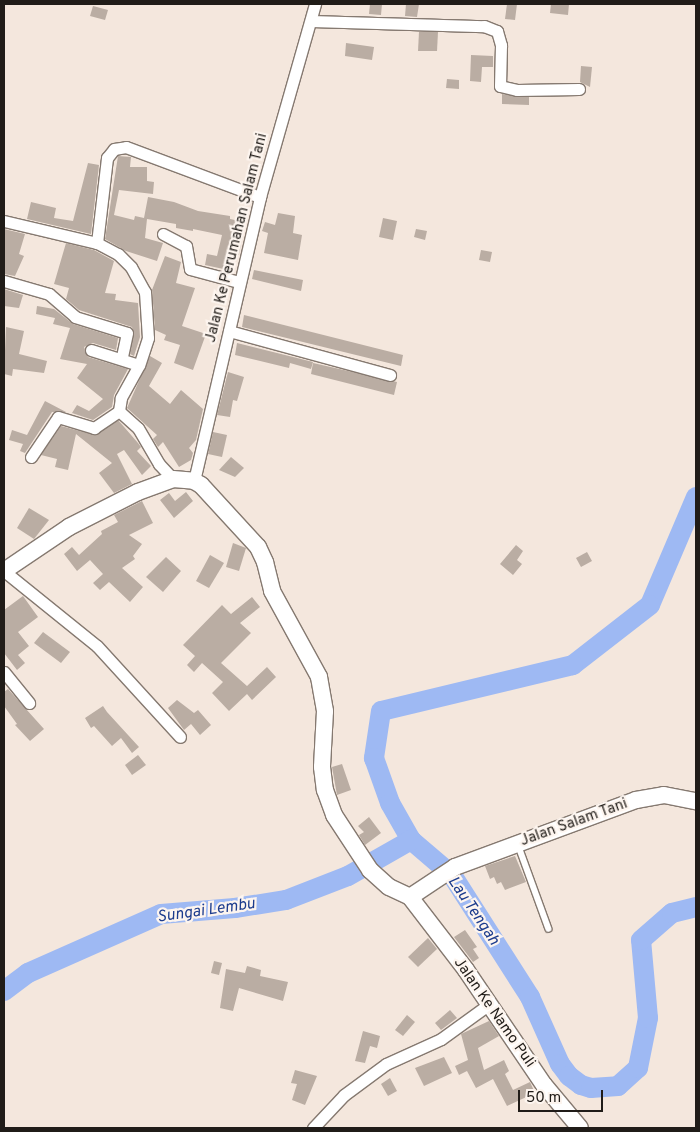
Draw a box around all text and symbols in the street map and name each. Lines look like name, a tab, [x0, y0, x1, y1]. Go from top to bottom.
street label: Jalan Ke Perumahan Salam Tani	[202, 131, 272, 345]
street label: Jalan Salam Tani	[518, 795, 630, 851]
water label: Lau Tengah	[443, 873, 503, 949]
water label: Sungai Lembu	[156, 895, 256, 927]
street label: Jalan Ke Namo Puli	[449, 955, 539, 1071]
scale bar	[520, 1080, 605, 1112]
text: 50 m	[526, 1089, 561, 1108]

